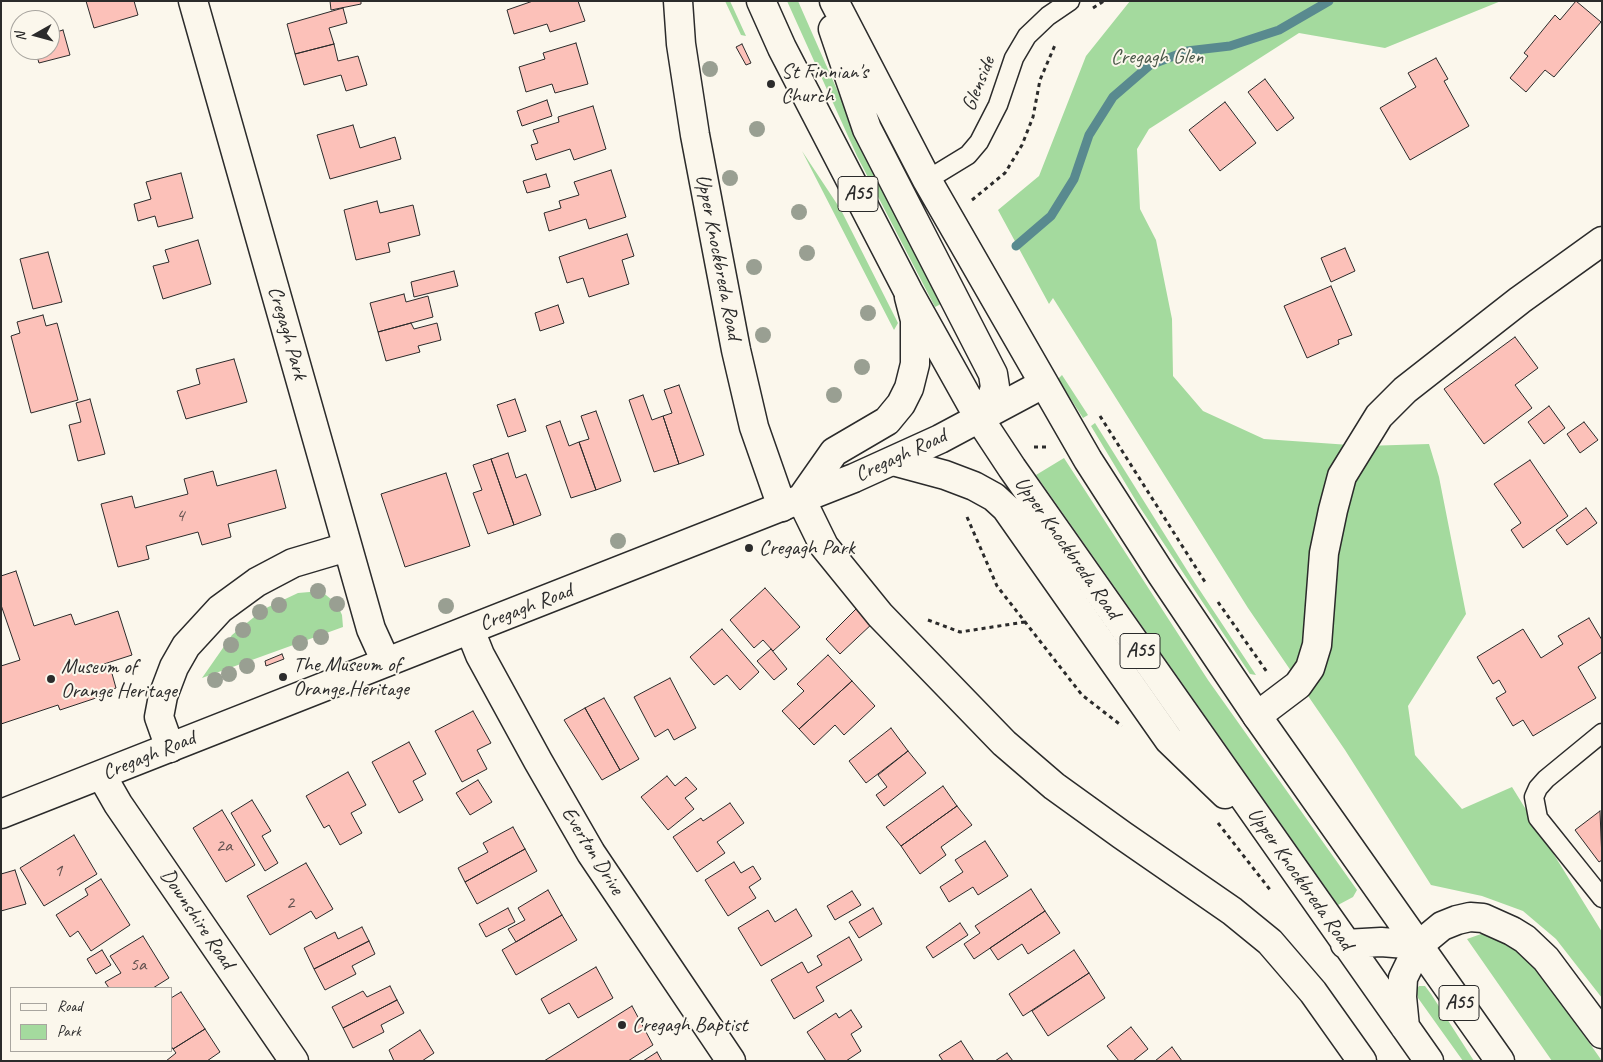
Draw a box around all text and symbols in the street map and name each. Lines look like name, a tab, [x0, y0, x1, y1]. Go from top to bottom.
north arrow	[10, 10, 60, 60]
text: N	[12, 31, 30, 42]
park label: Cregagh Glen	[1111, 44, 1203, 70]
street label: Glenside	[957, 53, 1001, 115]
place label: St Finnian's Church	[781, 59, 868, 109]
marker: St Finnian's Church	[765, 78, 777, 90]
street label: Upper Knockbreda Road	[690, 172, 746, 342]
road number: A55	[838, 176, 878, 212]
street label: Cregagh Park	[262, 284, 312, 382]
street label: Cregagh Road	[851, 424, 951, 488]
street label: Upper Knockbreda Road	[1009, 472, 1125, 624]
house number: 4	[176, 505, 184, 527]
place label: Cregagh Park	[759, 535, 855, 561]
marker: Cregagh Park	[743, 542, 755, 554]
street label: Cregagh Road	[476, 579, 576, 637]
road number: A55	[1120, 634, 1160, 668]
place label: The Museum of Orange Heritage	[293, 652, 409, 702]
place label: Museum of Orange Heritage	[61, 654, 177, 704]
marker: The Museum of Orange Heritage	[277, 671, 289, 683]
marker: Museum of Orange Heritage	[45, 673, 57, 685]
street label: Cregagh Road	[99, 726, 199, 786]
street label: Everton Drive	[555, 802, 629, 900]
street label: Upper Knockbreda Road	[1242, 803, 1358, 955]
house number: 2a	[216, 835, 232, 857]
house number: 1	[54, 860, 62, 882]
street label: Downshire Road	[154, 864, 240, 974]
house number: 2	[286, 892, 294, 914]
house number: 5a	[130, 954, 146, 976]
road number: A55	[1439, 986, 1479, 1020]
legend	[10, 987, 172, 1052]
text: Road	[57, 997, 82, 1016]
place label: Cregagh Baptist	[632, 1012, 747, 1038]
marker: Cregagh Baptist	[616, 1019, 628, 1031]
text: Park	[57, 1022, 81, 1041]

